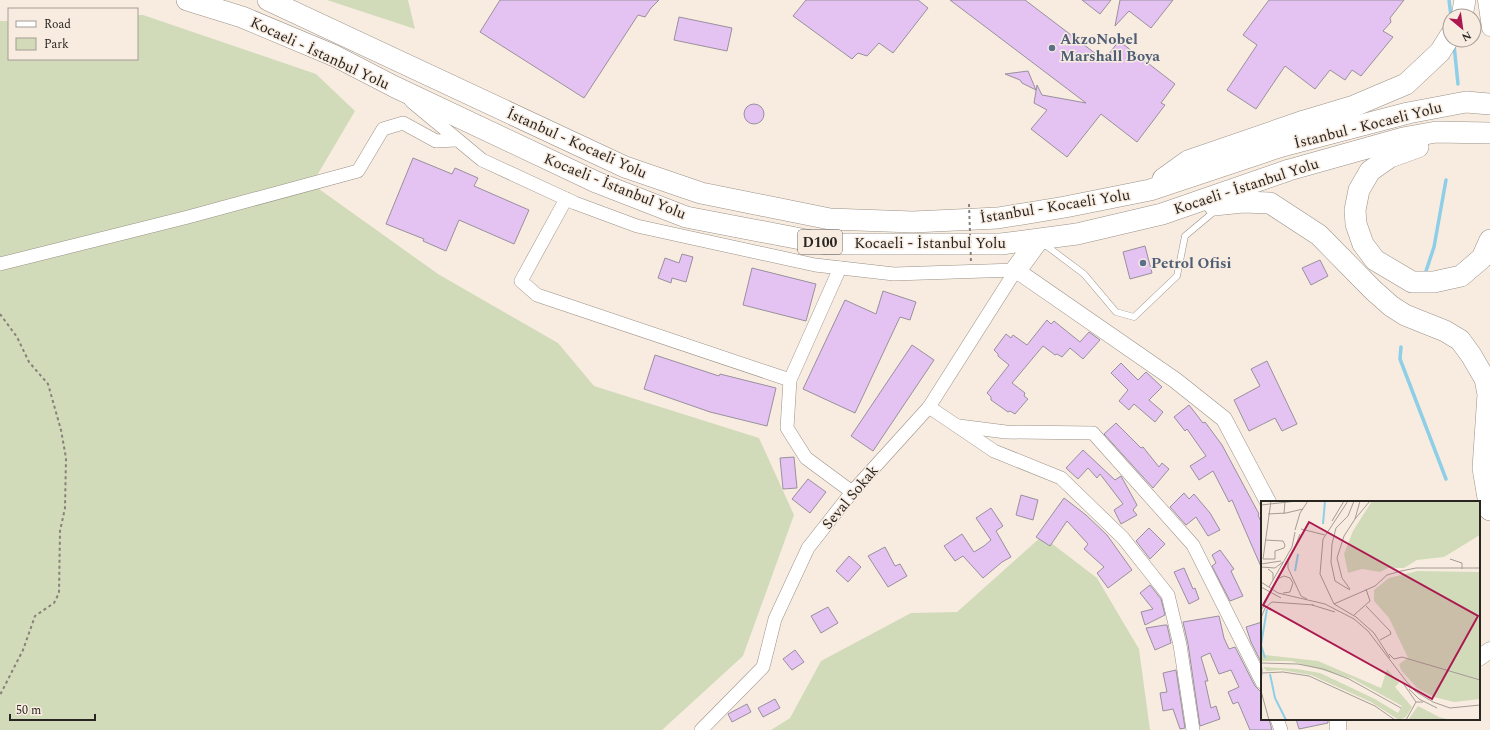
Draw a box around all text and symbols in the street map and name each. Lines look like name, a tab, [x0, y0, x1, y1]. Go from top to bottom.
legend	[8, 8, 138, 60]
north arrow	[1442, 8, 1482, 48]
street label: Kocaeli - İstanbul Yolu	[246, 11, 393, 96]
text: Road	[44, 15, 71, 34]
text: N	[1459, 27, 1475, 46]
place label: AkzoNobel Marshall Boya	[1060, 28, 1160, 68]
text: Park	[44, 35, 69, 54]
marker: AkzoNobel Marshall Boya	[1047, 43, 1057, 53]
street label: İstanbul - Kocaeli Yolu	[1292, 96, 1445, 155]
street label: İstanbul - Kocaeli Yolu	[503, 102, 651, 185]
street label: Kocaeli - İstanbul Yolu	[540, 147, 689, 226]
street label: Kocaeli - İstanbul Yolu	[1170, 152, 1322, 221]
street label: İstanbul - Kocaeli Yolu	[978, 183, 1132, 230]
road number: D100	[798, 230, 842, 254]
street label: Kocaeli - İstanbul Yolu	[854, 232, 1006, 255]
place label: Petrol Ofisi	[1151, 252, 1232, 275]
marker: Petrol Ofisi	[1138, 258, 1148, 268]
street label: Seval Sokak	[816, 460, 884, 535]
inset map	[1261, 501, 1480, 720]
scale bar	[10, 696, 95, 722]
text: 50 m	[16, 701, 41, 720]

